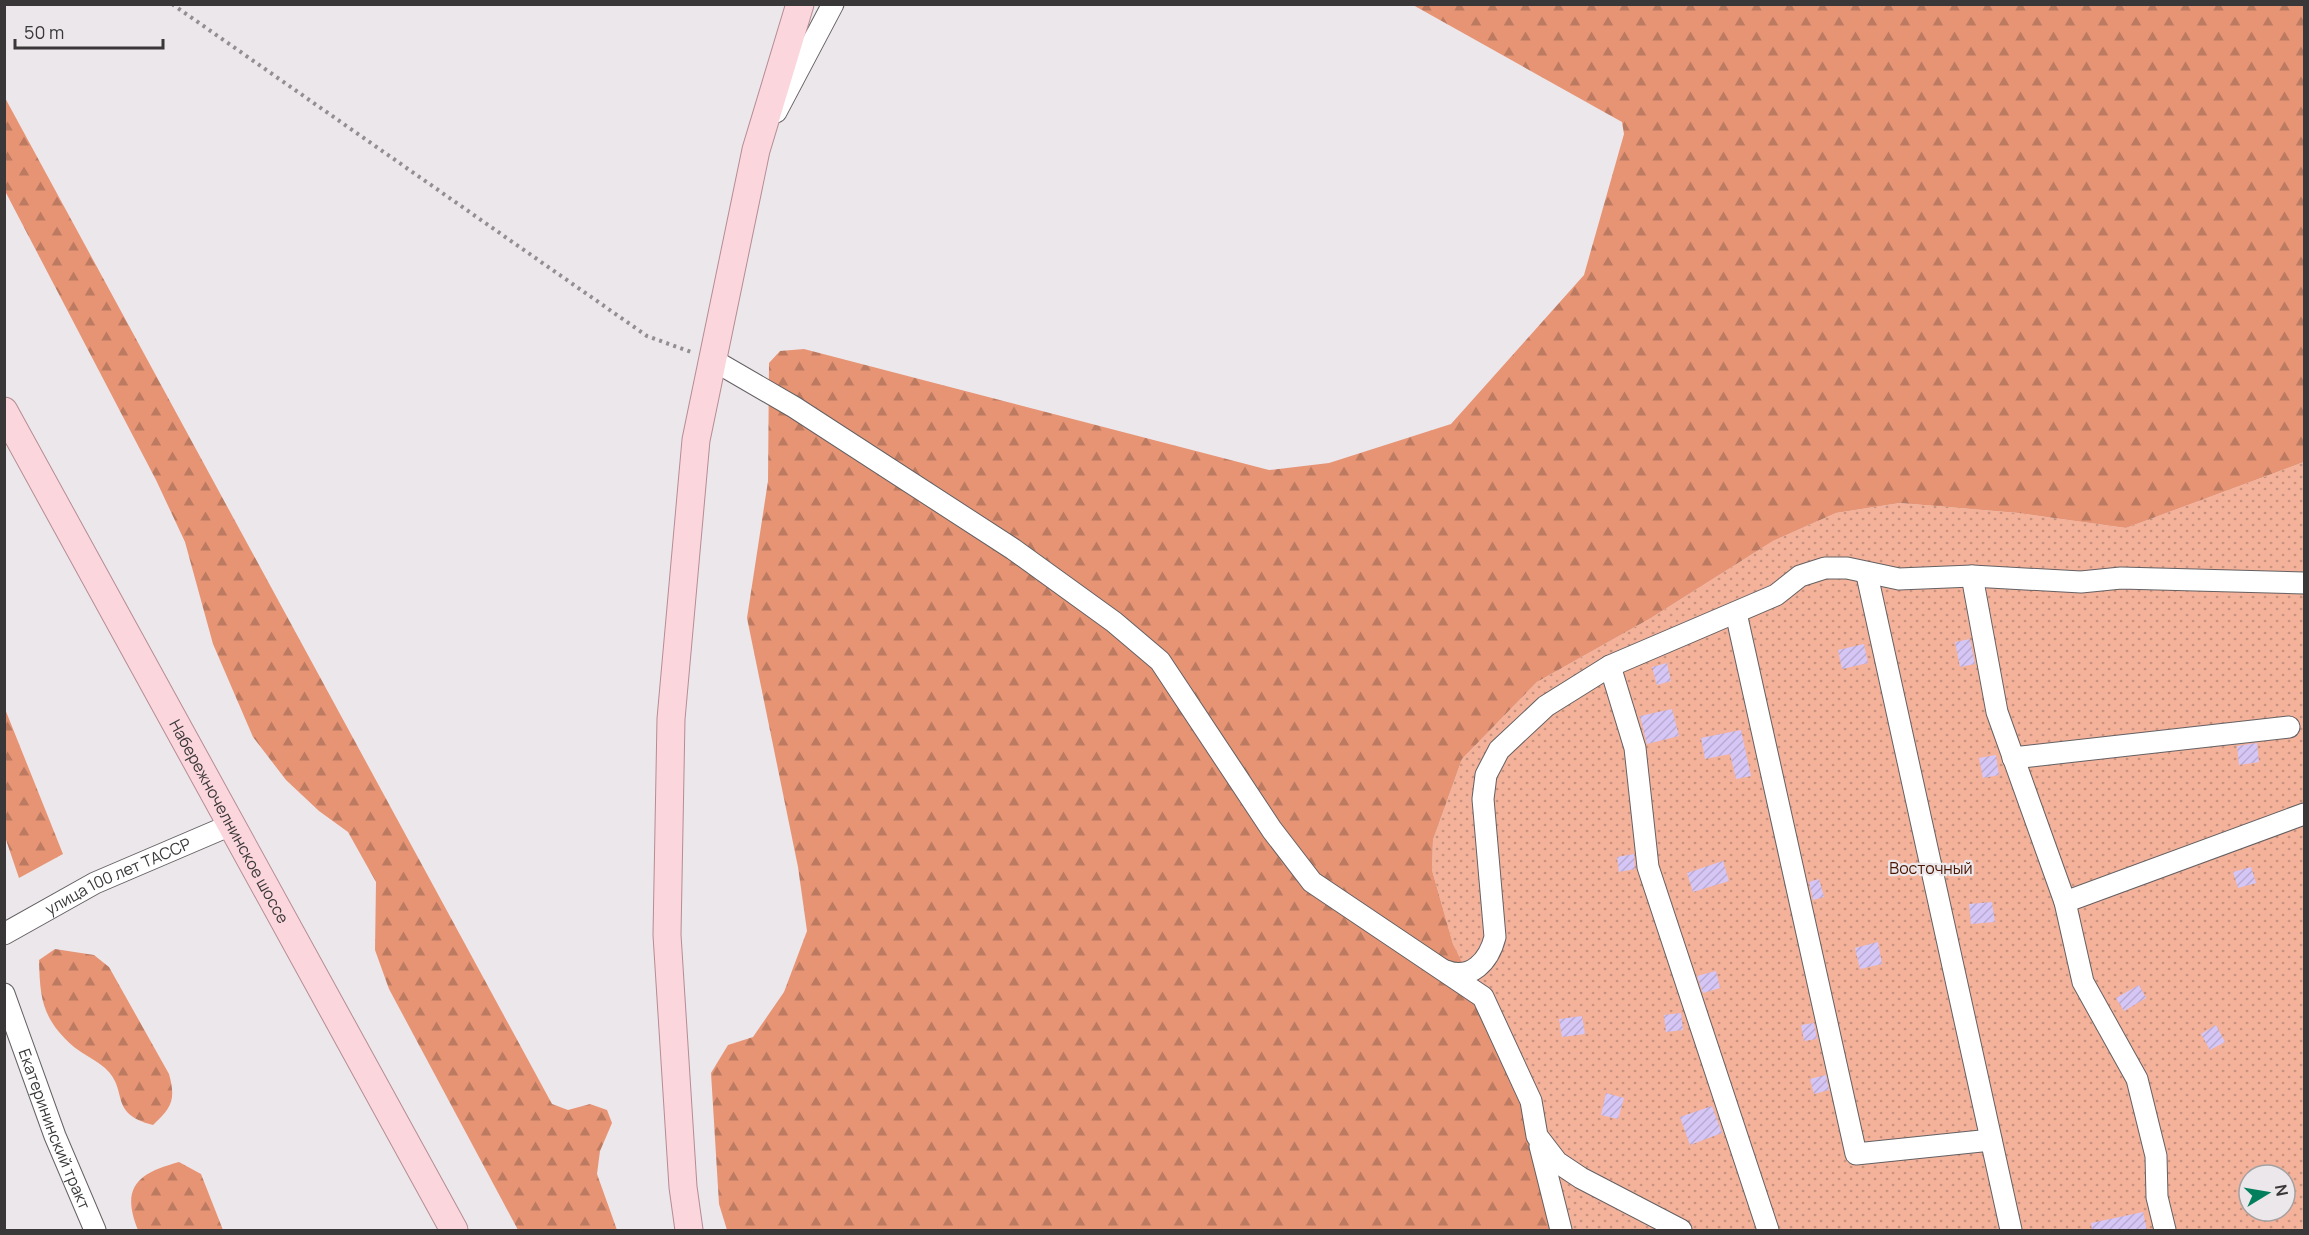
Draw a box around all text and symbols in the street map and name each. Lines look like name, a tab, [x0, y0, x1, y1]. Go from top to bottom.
scale bar	[15, 12, 164, 50]
text: 50 m	[24, 20, 64, 44]
street label: Набережночелнинское шоссе	[164, 715, 294, 927]
street label: улица 100 лет ТАССР	[41, 832, 194, 920]
park label: Восточный	[1889, 857, 1973, 879]
street label: Екатерининский тракт	[13, 1045, 96, 1213]
north arrow	[2237, 1163, 2297, 1223]
text: N	[2270, 1182, 2294, 1198]

